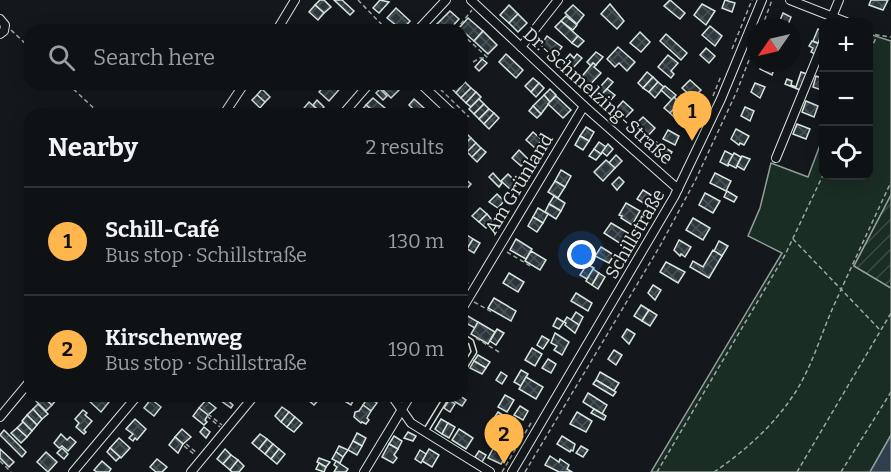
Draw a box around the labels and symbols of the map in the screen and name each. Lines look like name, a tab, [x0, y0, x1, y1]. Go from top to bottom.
north arrow	[747, 18, 801, 72]
street label: Dr.-Schmelzing-Straße	[519, 23, 677, 169]
pin: 1	[672, 92, 712, 141]
street label: Am Grünland	[480, 129, 558, 238]
street label: Schillstraße	[600, 185, 670, 283]
your location	[567, 240, 596, 269]
pin: 2	[484, 414, 524, 464]

